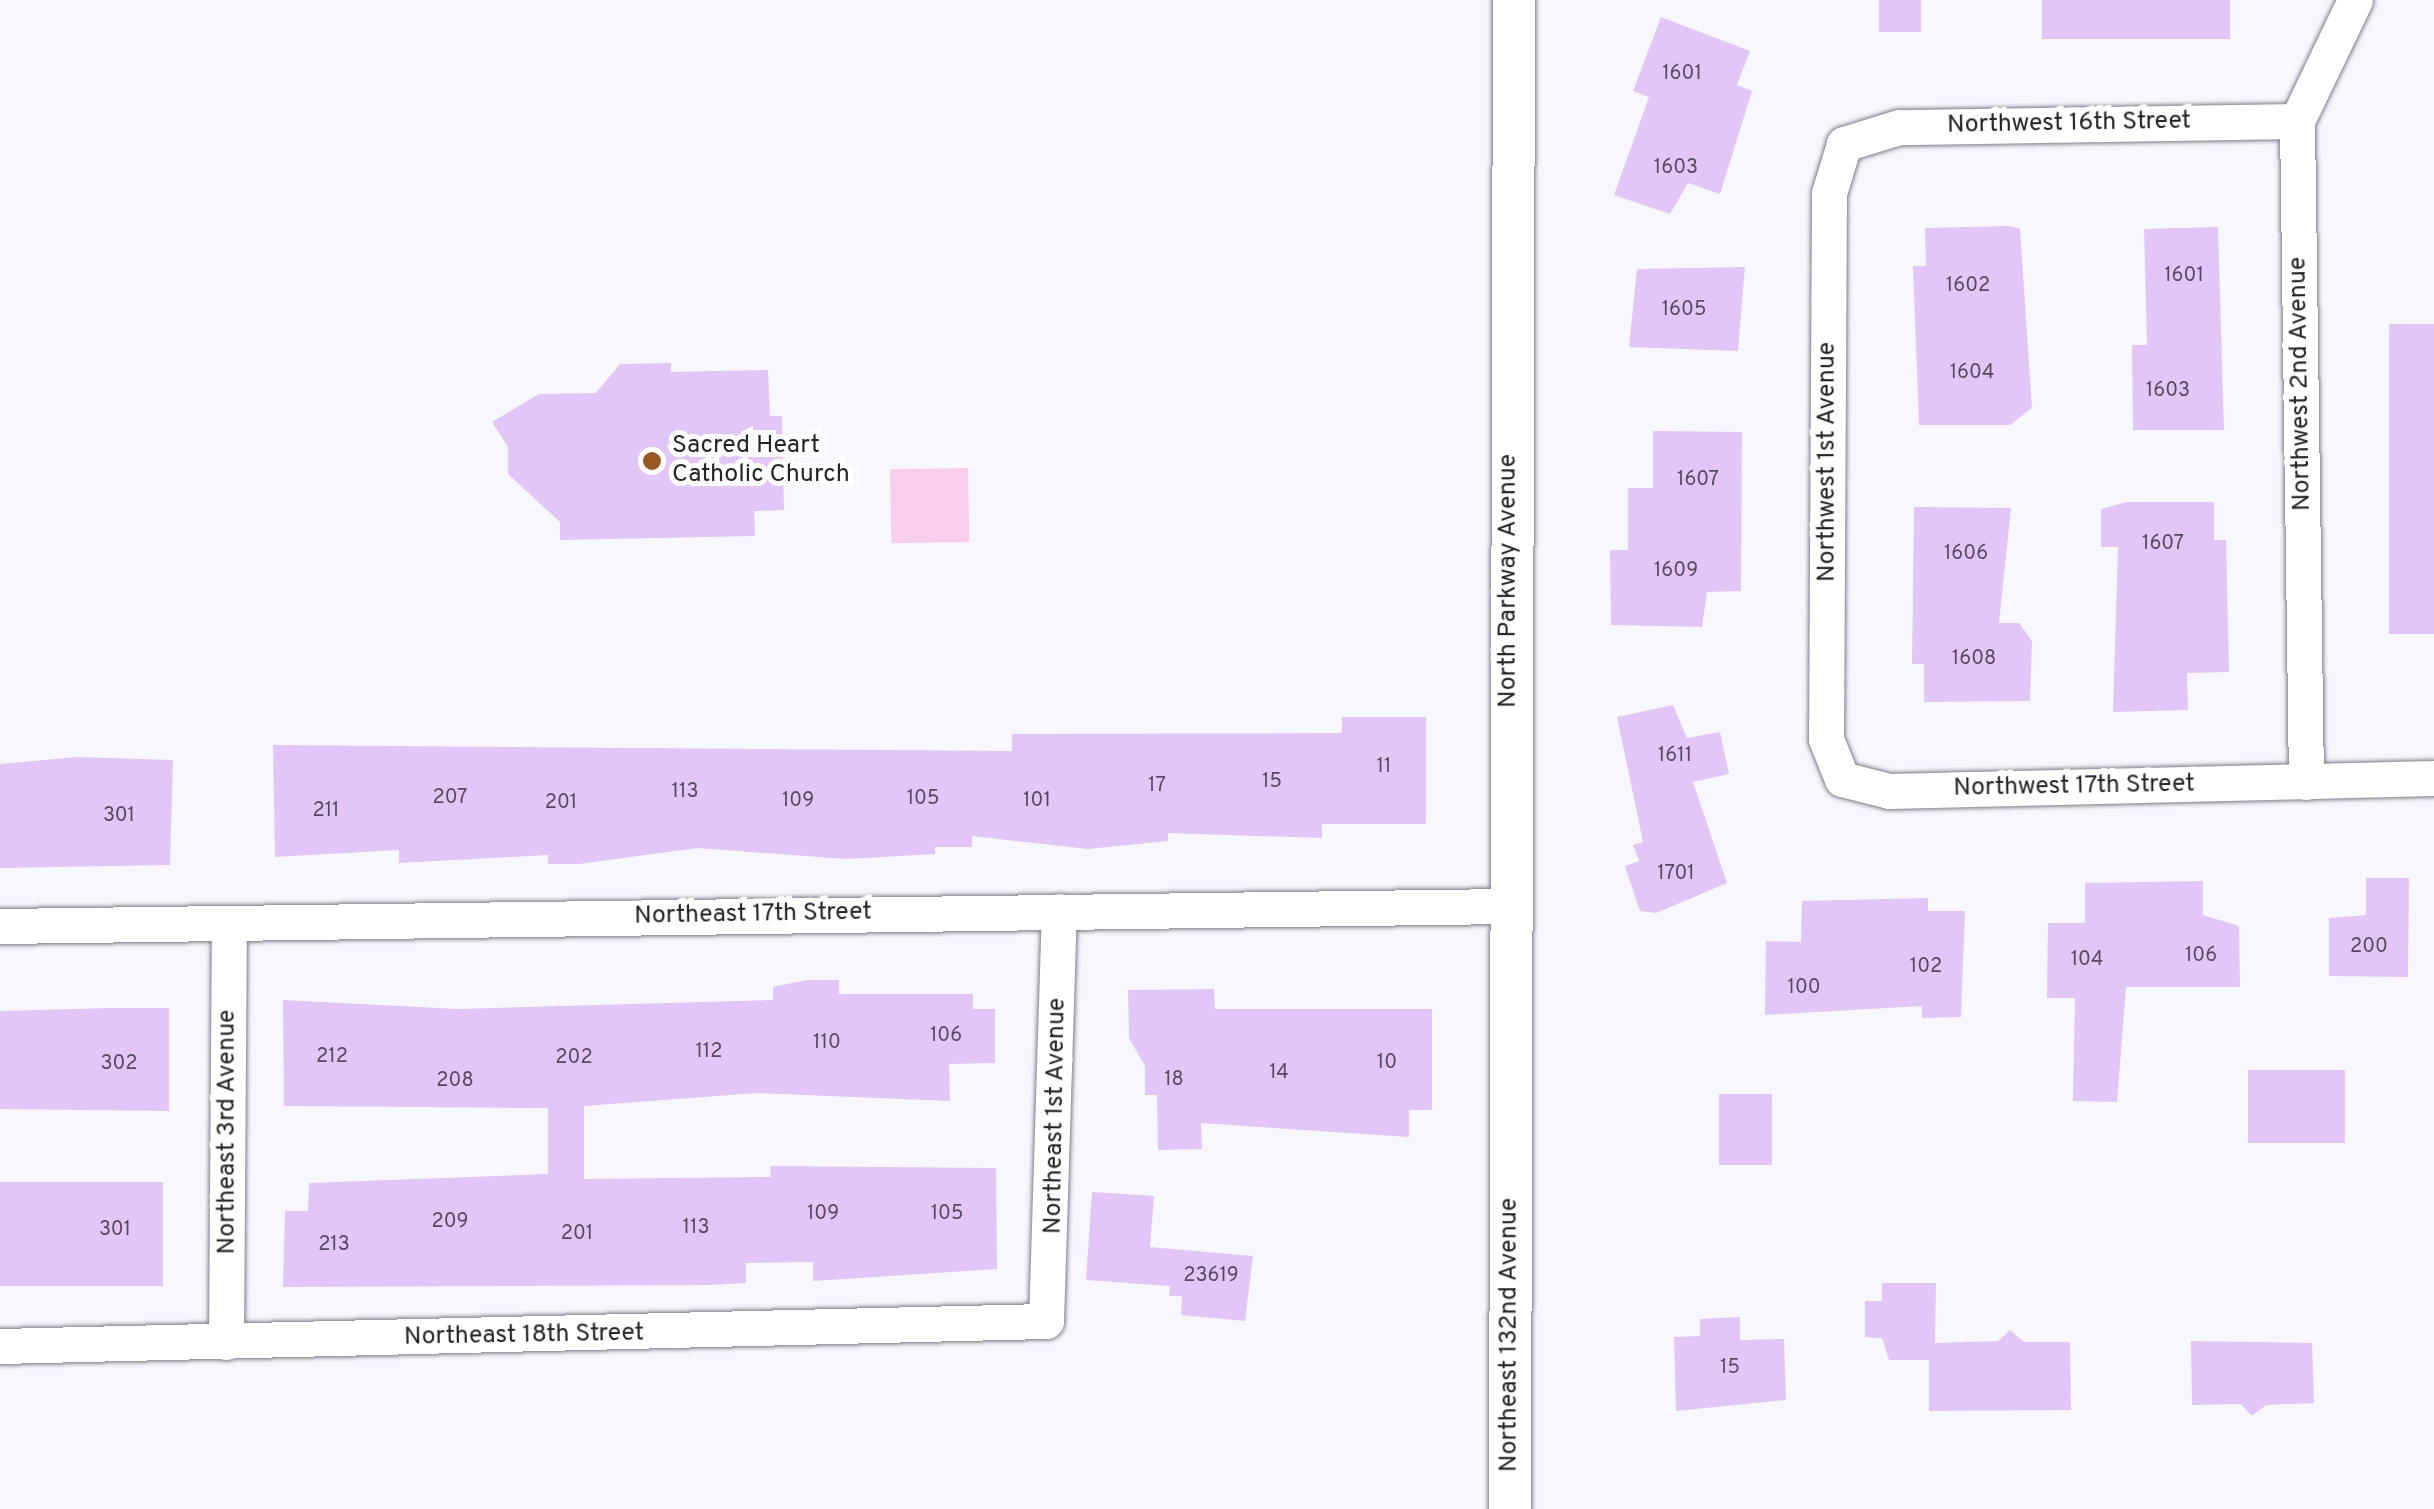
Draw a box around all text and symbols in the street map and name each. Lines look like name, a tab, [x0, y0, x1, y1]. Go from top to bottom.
house number: 1601	[1662, 62, 1702, 86]
street label: Northwest 16th Street	[1947, 107, 2191, 141]
house number: 1603	[1654, 156, 1698, 180]
street label: Northwest 2nd Avenue	[2284, 256, 2318, 512]
house number: 1601	[2164, 264, 2204, 288]
house number: 1602	[1946, 274, 1990, 298]
house number: 1605	[1662, 298, 1706, 322]
street label: Northwest 1st Avenue	[1813, 341, 1843, 583]
house number: 1604	[1950, 361, 1994, 385]
house number: 1603	[2146, 379, 2190, 403]
place label: Sacred Heart Catholic Church	[672, 432, 850, 491]
marker: Sacred Heart Catholic Church	[641, 450, 663, 472]
street label: North Parkway Avenue	[1494, 453, 1524, 709]
house number: 1607	[1677, 468, 1719, 492]
house number: 1607	[2142, 532, 2184, 556]
house number: 1606	[1944, 542, 1988, 566]
house number: 1609	[1654, 559, 1698, 583]
house number: 1608	[1952, 647, 1996, 671]
house number: 1611	[1658, 744, 1692, 768]
house number: 11	[1377, 755, 1391, 779]
house number: 15	[1262, 770, 1282, 794]
street label: Northwest 17th Street	[1953, 770, 2195, 804]
house number: 17	[1148, 774, 1166, 798]
house number: 113	[672, 780, 698, 804]
house number: 207	[433, 786, 467, 810]
house number: 105	[907, 787, 939, 811]
house number: 109	[782, 789, 814, 813]
house number: 101	[1023, 789, 1051, 813]
house number: 201	[545, 791, 577, 815]
house number: 211	[312, 799, 340, 823]
house number: 301	[103, 804, 135, 828]
house number: 1701	[1657, 862, 1695, 886]
street label: Northeast 17th Street	[634, 898, 872, 932]
house number: 200	[2350, 935, 2388, 959]
house number: 106	[2185, 944, 2217, 968]
house number: 104	[2071, 948, 2103, 972]
house number: 102	[1910, 955, 1942, 979]
house number: 100	[1788, 976, 1820, 1000]
street label: Northeast 1st Avenue	[1039, 997, 1073, 1235]
street label: Northeast 3rd Avenue	[213, 1009, 243, 1255]
house number: 106	[930, 1024, 962, 1048]
house number: 110	[813, 1031, 841, 1055]
house number: 112	[695, 1040, 723, 1064]
house number: 212	[316, 1045, 348, 1069]
house number: 202	[555, 1046, 593, 1070]
house number: 10	[1377, 1051, 1397, 1075]
house number: 302	[101, 1052, 137, 1076]
house number: 14	[1269, 1061, 1289, 1085]
house number: 18	[1164, 1068, 1184, 1092]
house number: 208	[436, 1069, 474, 1093]
street label: Northeast 132nd Avenue	[1495, 1197, 1525, 1473]
house number: 109	[807, 1202, 839, 1226]
house number: 105	[931, 1202, 963, 1226]
house number: 209	[431, 1210, 469, 1234]
house number: 113	[683, 1216, 709, 1240]
house number: 301	[99, 1218, 131, 1242]
house number: 201	[561, 1222, 593, 1246]
house number: 213	[318, 1233, 350, 1257]
house number: 23619	[1183, 1264, 1239, 1288]
street label: Northeast 18th Street	[404, 1319, 644, 1353]
house number: 15	[1720, 1356, 1740, 1380]

